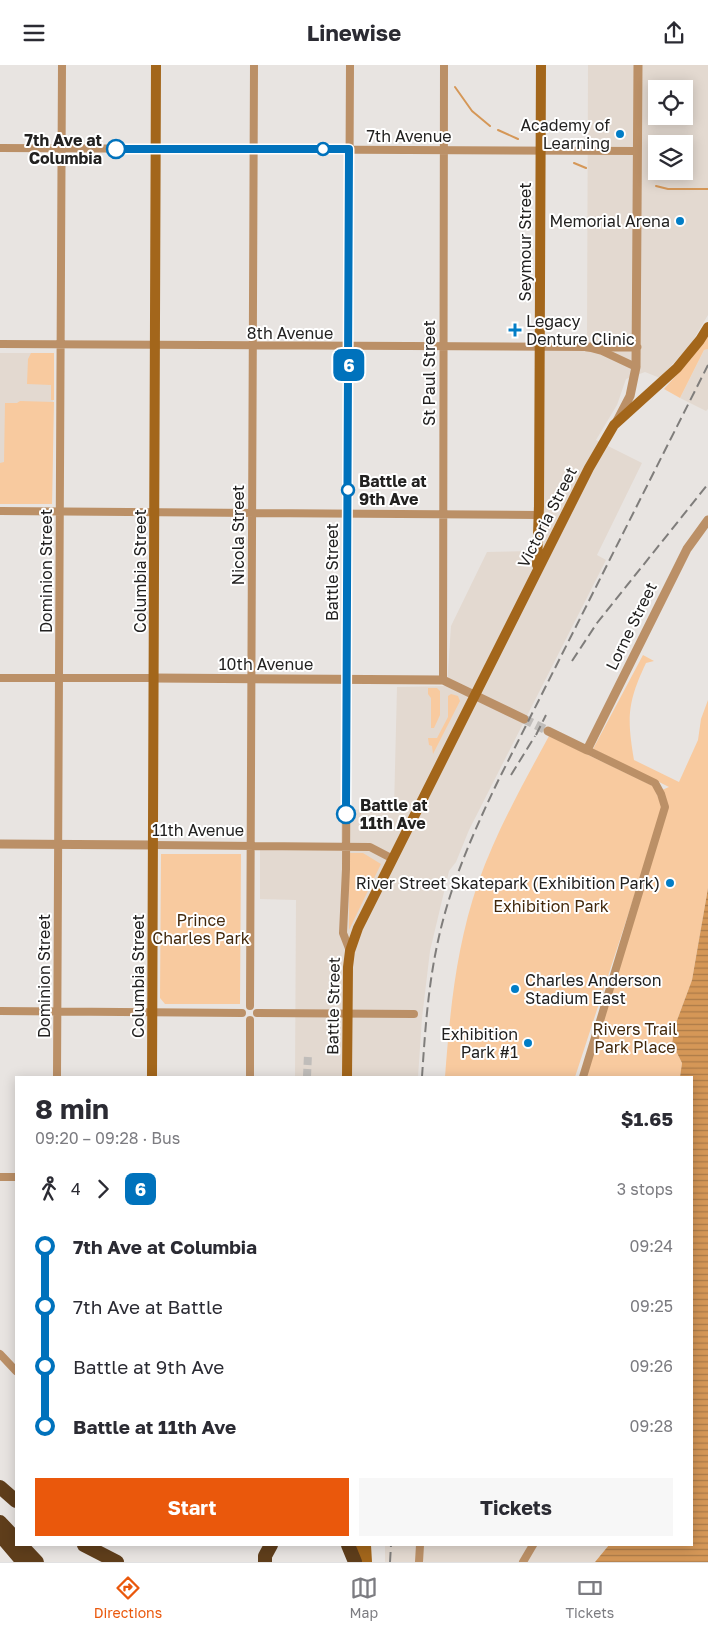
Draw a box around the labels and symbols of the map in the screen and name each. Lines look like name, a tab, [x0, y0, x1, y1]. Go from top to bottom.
place label: Academy of Learning	[520, 115, 610, 153]
street label: 7th Avenue	[366, 126, 452, 146]
marker: Academy of Learning	[614, 128, 626, 140]
place label: 7th Ave at Columbia	[24, 130, 102, 168]
marker: 7th Ave at Columbia	[106, 139, 126, 159]
unlabelled marker	[316, 142, 330, 156]
street label: Seymour Street	[515, 182, 535, 302]
place label: Memorial Arena	[550, 211, 670, 231]
marker: Memorial Arena	[674, 215, 686, 227]
place label: Legacy Denture Clinic	[526, 311, 635, 349]
street label: St Paul Street	[419, 320, 439, 426]
street label: 8th Avenue	[247, 323, 333, 343]
marker: Legacy Denture Clinic	[508, 323, 522, 337]
line badge: 6	[333, 349, 365, 381]
street label: Victoria Street	[513, 463, 581, 571]
place label: Battle at 9th Ave	[359, 471, 427, 509]
marker: Battle at 9th Ave	[341, 483, 355, 497]
street label: Nicola Street	[228, 485, 248, 585]
street label: Dominion Street	[36, 509, 56, 633]
street label: Columbia Street	[130, 509, 150, 633]
street label: Battle Street	[322, 523, 342, 621]
street label: Lorne Street	[601, 579, 661, 673]
street label: 10th Avenue	[219, 654, 313, 674]
place label: Battle at 11th Ave	[360, 795, 428, 833]
marker: Battle at 11th Ave	[336, 804, 356, 824]
street label: 11th Avenue	[152, 820, 244, 840]
place label: River Street Skatepark (Exhibition Park)	[356, 873, 660, 893]
marker: River Street Skatepark (Exhibition Park)	[664, 877, 676, 889]
park label: Exhibition Park	[493, 896, 609, 916]
park label: Prince Charles Park	[152, 910, 250, 948]
street label: Dominion Street	[34, 914, 54, 1038]
street label: Columbia Street	[128, 914, 148, 1038]
street label: Battle Street	[322, 957, 344, 1055]
place label: Charles Anderson Stadium East	[525, 970, 662, 1008]
marker: Charles Anderson Stadium East	[509, 983, 521, 995]
park label: Rivers Trail Park Place	[593, 1019, 677, 1057]
place label: Exhibition Park #1	[441, 1024, 518, 1062]
marker: Exhibition Park #1	[522, 1037, 534, 1049]

